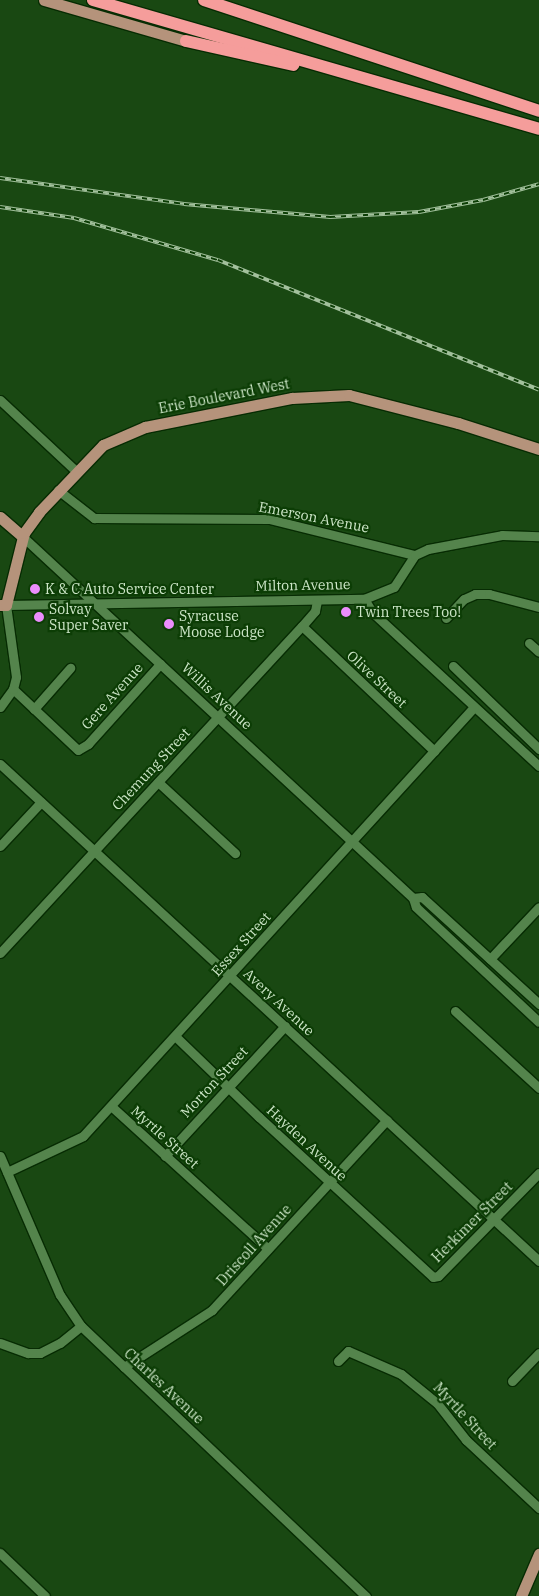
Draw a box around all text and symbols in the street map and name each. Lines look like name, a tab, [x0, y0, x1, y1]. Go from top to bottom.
street label: Erie Boulevard West	[157, 375, 291, 417]
street label: Emerson Avenue	[257, 498, 371, 536]
street label: Milton Avenue	[255, 576, 351, 594]
place label: K & C Auto Service Center	[45, 581, 214, 597]
marker: K & C Auto Service Center	[29, 583, 41, 595]
place label: Solvay Super Saver	[49, 601, 128, 634]
place label: Twin Trees Too!	[356, 604, 461, 620]
marker: Twin Trees Too!	[340, 606, 352, 618]
place label: Syracuse Moose Lodge	[179, 608, 265, 640]
marker: Solvay Super Saver	[33, 611, 45, 623]
marker: Syracuse Moose Lodge	[163, 618, 175, 630]
street label: Olive Street	[343, 647, 411, 711]
street label: Gere Avenue	[78, 659, 146, 733]
street label: Willis Avenue	[178, 659, 256, 733]
street label: Chemung Street	[109, 724, 193, 814]
street label: Essex Street	[208, 909, 274, 979]
street label: Avery Avenue	[240, 965, 318, 1039]
street label: Morton Street	[177, 1043, 251, 1121]
street label: Myrtle Street	[128, 1102, 202, 1172]
street label: Hayden Avenue	[263, 1102, 351, 1184]
street label: Herkimer Street	[428, 1178, 516, 1266]
street label: Driscoll Avenue	[213, 1201, 295, 1289]
street label: Charles Avenue	[121, 1345, 207, 1427]
street label: Myrtle Street	[430, 1379, 500, 1453]

